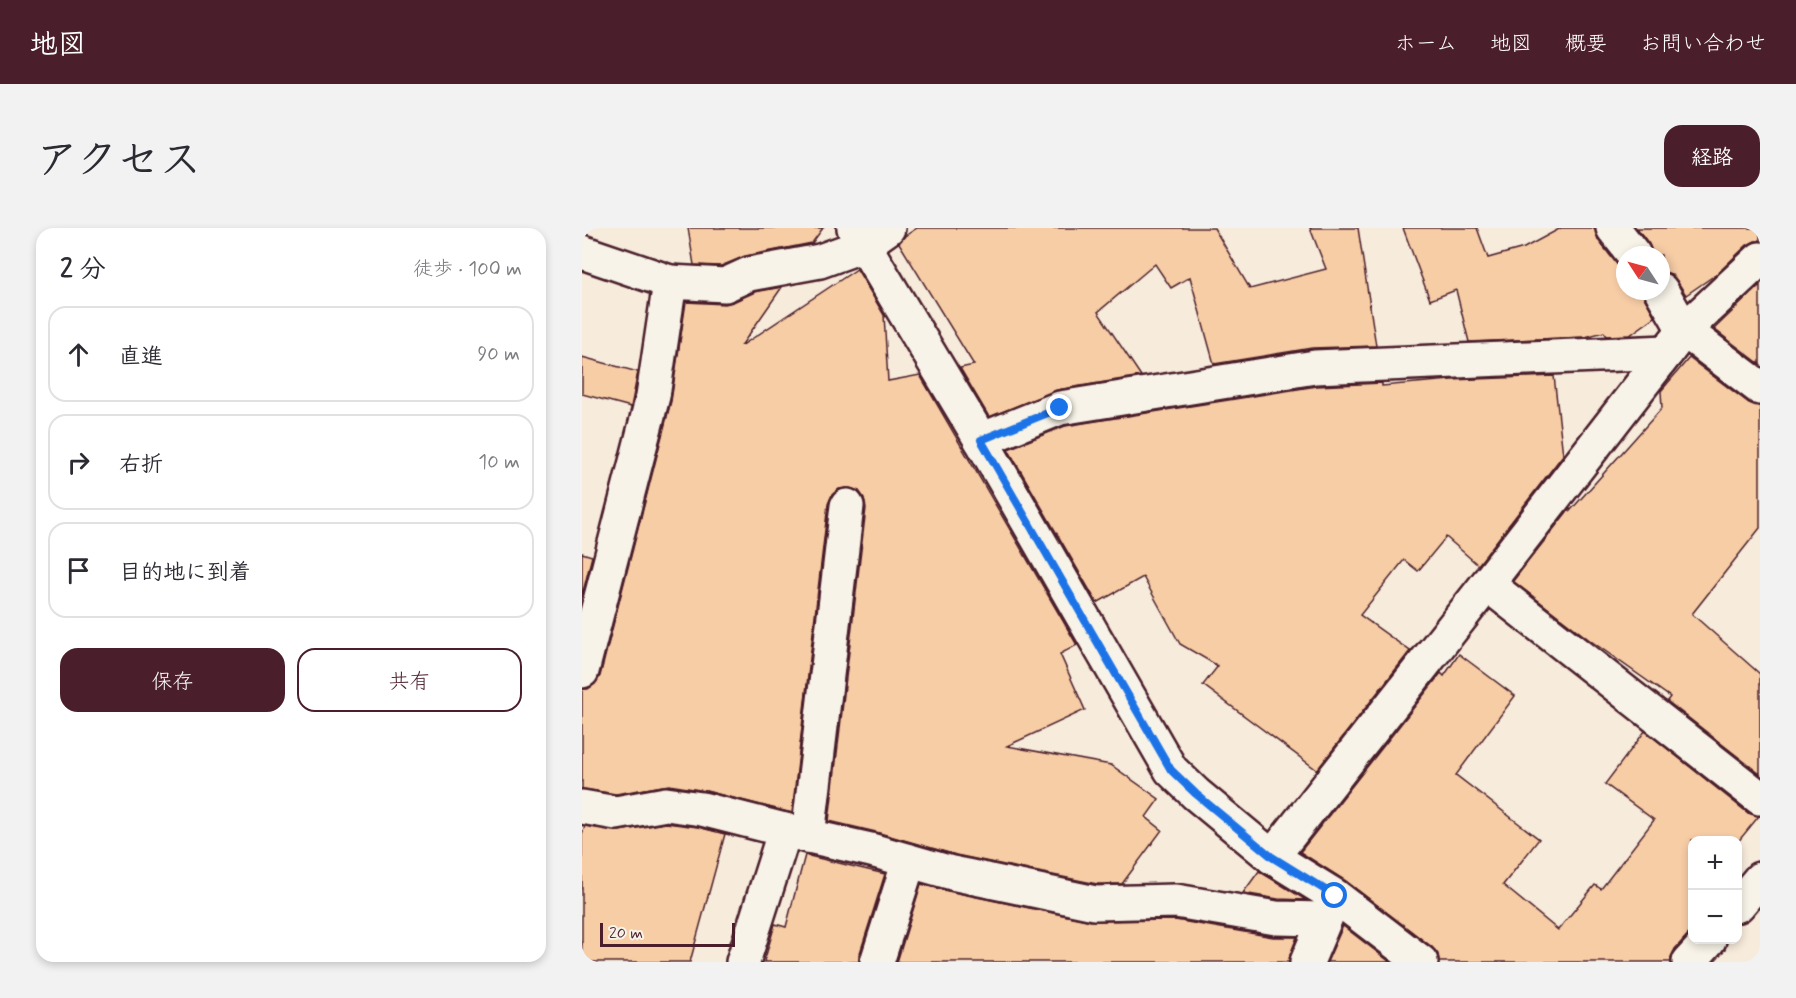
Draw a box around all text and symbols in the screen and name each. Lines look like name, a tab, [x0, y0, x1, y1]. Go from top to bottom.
text: 地図	[30, 27, 86, 64]
text: ホーム	[1395, 30, 1457, 58]
text: 地図	[1490, 30, 1532, 58]
text: 概要	[1565, 30, 1607, 58]
text: お問い合わせ	[1640, 30, 1766, 58]
button: 経路	[1664, 125, 1760, 187]
text: アクセス	[36, 134, 201, 189]
north arrow	[1616, 246, 1670, 300]
text: 2 分	[60, 253, 106, 287]
text: 徒歩 · 100 m	[413, 256, 522, 283]
icon: ahead	[62, 338, 95, 371]
text: 90 m	[477, 341, 520, 368]
text: 直進	[119, 343, 163, 371]
route end	[1046, 394, 1072, 420]
icon: right	[62, 446, 95, 479]
text: 10 m	[478, 449, 520, 476]
text: 右折	[119, 451, 163, 479]
icon: arrive	[62, 554, 95, 587]
text: 目的地に到着	[119, 559, 251, 587]
button: 保存	[60, 648, 285, 712]
button: 共有	[297, 648, 522, 712]
map controls	[1688, 836, 1742, 944]
button: +	[1688, 836, 1742, 890]
route start	[1321, 882, 1347, 908]
button: −	[1688, 890, 1742, 944]
scale bar	[600, 920, 735, 948]
text: 20 m	[609, 923, 643, 944]

